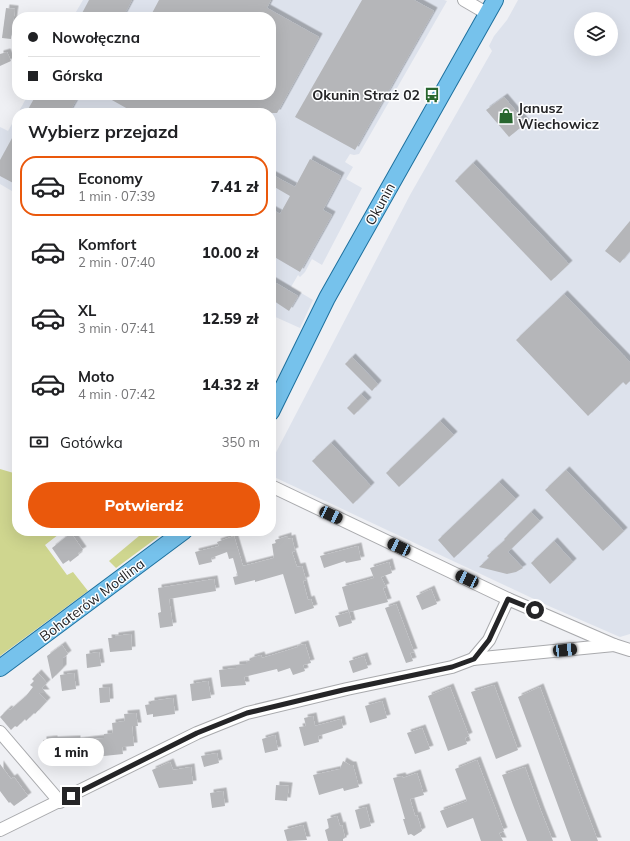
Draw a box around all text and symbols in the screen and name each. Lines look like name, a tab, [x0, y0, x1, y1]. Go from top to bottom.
map controls	[574, 12, 618, 56]
button: layers	[574, 12, 618, 56]
text: Nowołęczna	[52, 28, 140, 47]
text: Górska	[52, 66, 103, 85]
place label: Okunin Straż 02	[312, 86, 420, 104]
bus stop icon: Okunin Straż 02	[423, 86, 441, 104]
place label: Janusz Wiechowicz	[518, 99, 599, 133]
shop icon: Janusz Wiechowicz	[497, 107, 515, 125]
text: Wybierz przejazd	[28, 120, 178, 143]
icon: car	[30, 168, 66, 204]
text: Economy	[78, 169, 143, 188]
text: 7.41 zł	[211, 177, 258, 196]
street label: Okunin	[361, 180, 399, 228]
text: 1 min · 07:39	[78, 188, 155, 204]
icon: car	[30, 234, 66, 270]
text: Komfort	[78, 235, 136, 254]
text: 10.00 zł	[202, 243, 258, 262]
text: 2 min · 07:40	[78, 254, 155, 270]
icon: car	[30, 300, 66, 336]
text: XL	[78, 301, 96, 320]
text: 12.59 zł	[202, 309, 258, 328]
text: 3 min · 07:41	[78, 320, 155, 336]
icon: car	[30, 366, 66, 402]
text: Moto	[78, 367, 114, 386]
text: 14.32 zł	[202, 375, 258, 394]
text: 4 min · 07:42	[78, 386, 155, 402]
icon: cash	[28, 431, 50, 453]
text: Gotówka	[60, 433, 123, 452]
text: 350 m	[222, 434, 260, 450]
button: Potwierdź	[28, 482, 260, 528]
car	[318, 504, 344, 526]
car	[386, 536, 412, 558]
street label: Bohaterów Modlina	[36, 555, 148, 645]
car	[454, 568, 480, 590]
route start	[526, 601, 544, 619]
car	[552, 643, 578, 657]
callout: 1 min	[38, 738, 104, 766]
text: 1 min	[54, 744, 88, 760]
route end	[62, 787, 80, 805]

